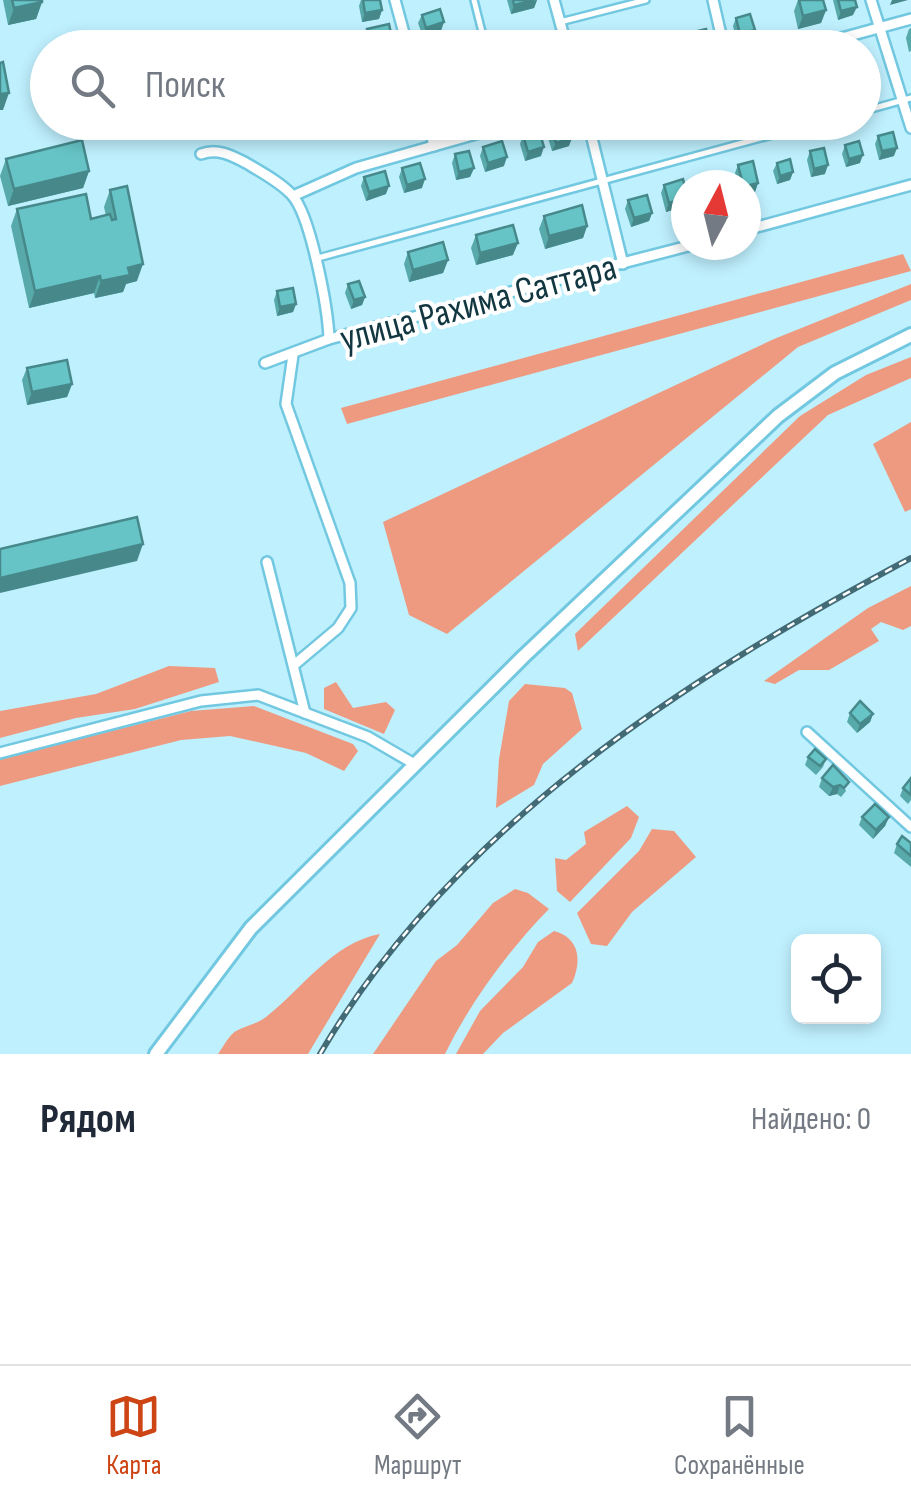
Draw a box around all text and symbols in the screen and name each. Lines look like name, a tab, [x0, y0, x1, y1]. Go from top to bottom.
search box	[30, 30, 881, 140]
icon: search	[65, 58, 120, 113]
text: Поиск	[145, 63, 225, 108]
north arrow	[671, 170, 761, 260]
street label: улица Рахима Саттара	[335, 245, 621, 362]
map controls	[791, 934, 881, 1024]
button: locate	[791, 934, 881, 1024]
text: Рядом	[40, 1094, 136, 1145]
text: Найдено: 0	[751, 1100, 871, 1139]
tab: Карта	[106, 1389, 161, 1482]
tab: Маршрут	[374, 1389, 462, 1482]
tab: Сохранённые	[674, 1389, 805, 1482]

